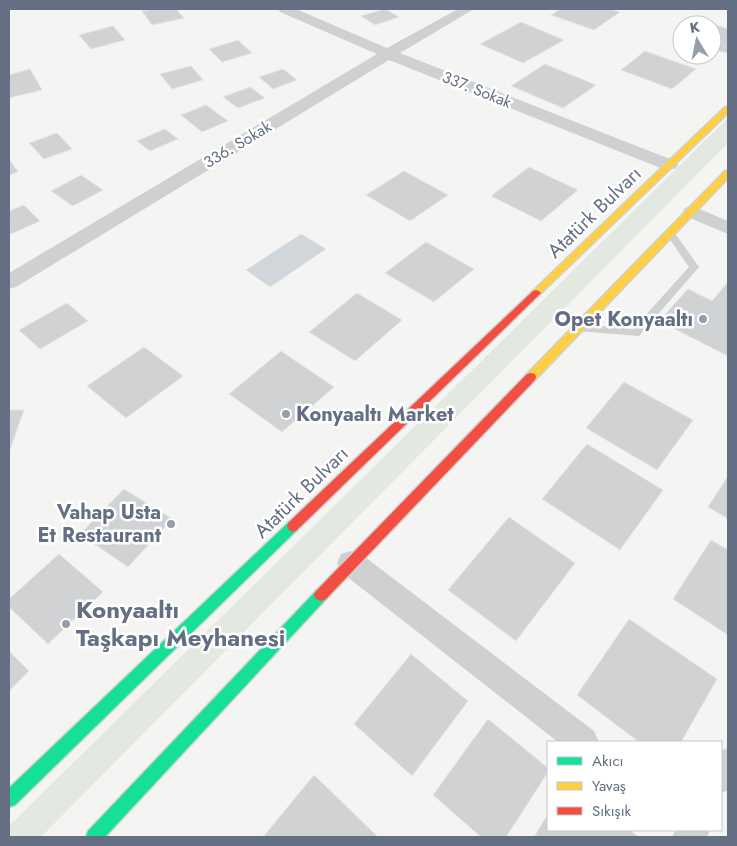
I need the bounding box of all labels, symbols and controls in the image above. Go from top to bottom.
north arrow [672,15,722,65]
text: K [688,16,702,38]
street label: 337. Sokak [439,65,516,114]
street label: 336. Sokak [199,115,276,174]
street label: Atatürk Bulvarı [541,160,648,265]
place label: Opet Konyaaltı [555,305,693,334]
marker: Opet Konyaaltı [697,313,709,325]
place label: Konyaaltı Market [296,400,454,429]
marker: Konyaaltı Market [280,408,292,420]
street label: Atatürk Bulvarı [248,440,355,545]
place label: Vahap Usta Et Restaurant [38,498,162,550]
marker: Vahap Usta Et Restaurant [165,518,177,530]
place label: Konyaaltı Taşkapı Meyhanesi [76,592,285,655]
marker: Konyaaltı Taşkapı Meyhanesi [60,618,72,630]
legend [547,741,722,831]
text: Akıcı [592,750,623,772]
text: Yavaş [592,775,626,797]
text: Sıkışık [592,800,632,822]

